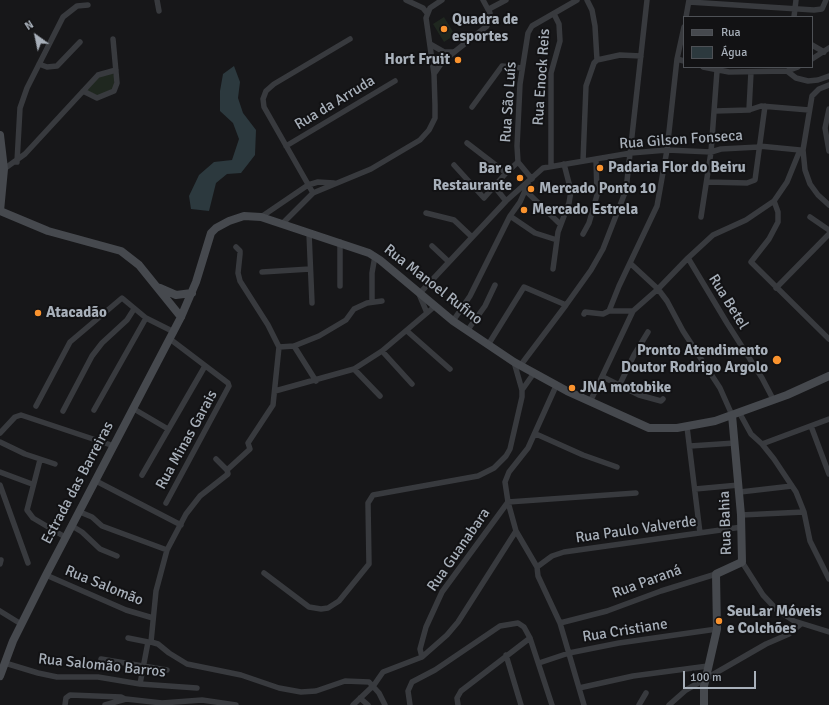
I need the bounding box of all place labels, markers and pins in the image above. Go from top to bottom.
place label: Quadra de esportes [452,11,518,46]
marker: Quadra de esportes [439,24,449,34]
place label: Hort Fruit [385,51,450,69]
marker: Hort Fruit [453,55,463,65]
place label: Padaria Flor do Beiru [608,159,746,177]
place label: Bar e Restaurante [433,160,512,195]
marker: Padaria Flor do Beiru [595,163,605,173]
marker: Bar e Restaurante [515,173,525,183]
place label: Mercado Ponto 10 [539,180,656,198]
marker: Mercado Ponto 10 [526,184,536,194]
place label: Mercado Estrela [532,201,638,219]
marker: Mercado Estrela [519,205,529,215]
place label: Atacadão [46,304,107,322]
marker: Atacadão [33,308,43,318]
place label: Pronto Atendimento Doutor Rodrigo Argolo [621,342,768,377]
marker: Pronto Atendimento Doutor Rodrigo Argolo [771,354,783,366]
place label: JNA motobike [580,379,671,397]
marker: JNA motobike [567,383,577,393]
place label: SeuLar Móveis e Colchões [727,603,822,638]
marker: SeuLar Móveis e Colchões [714,616,724,626]

